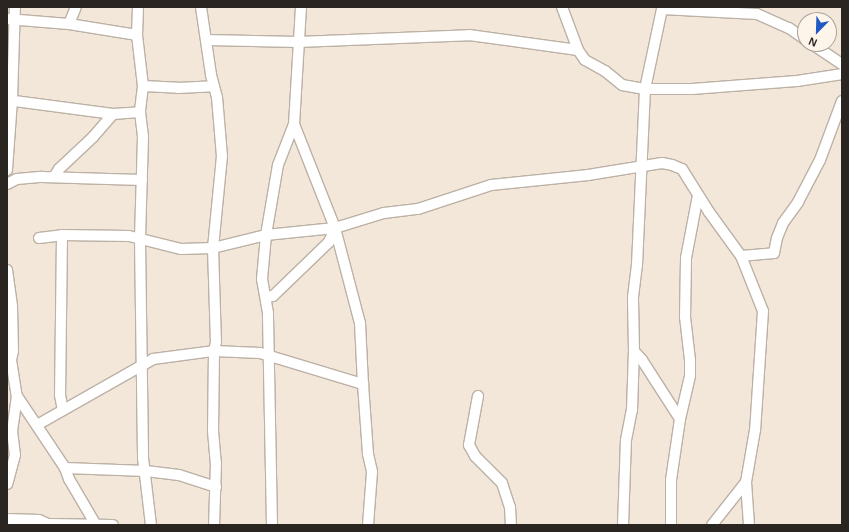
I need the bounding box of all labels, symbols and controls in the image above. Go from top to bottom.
north arrow [797,12,837,52]
text: N [807,35,819,49]

